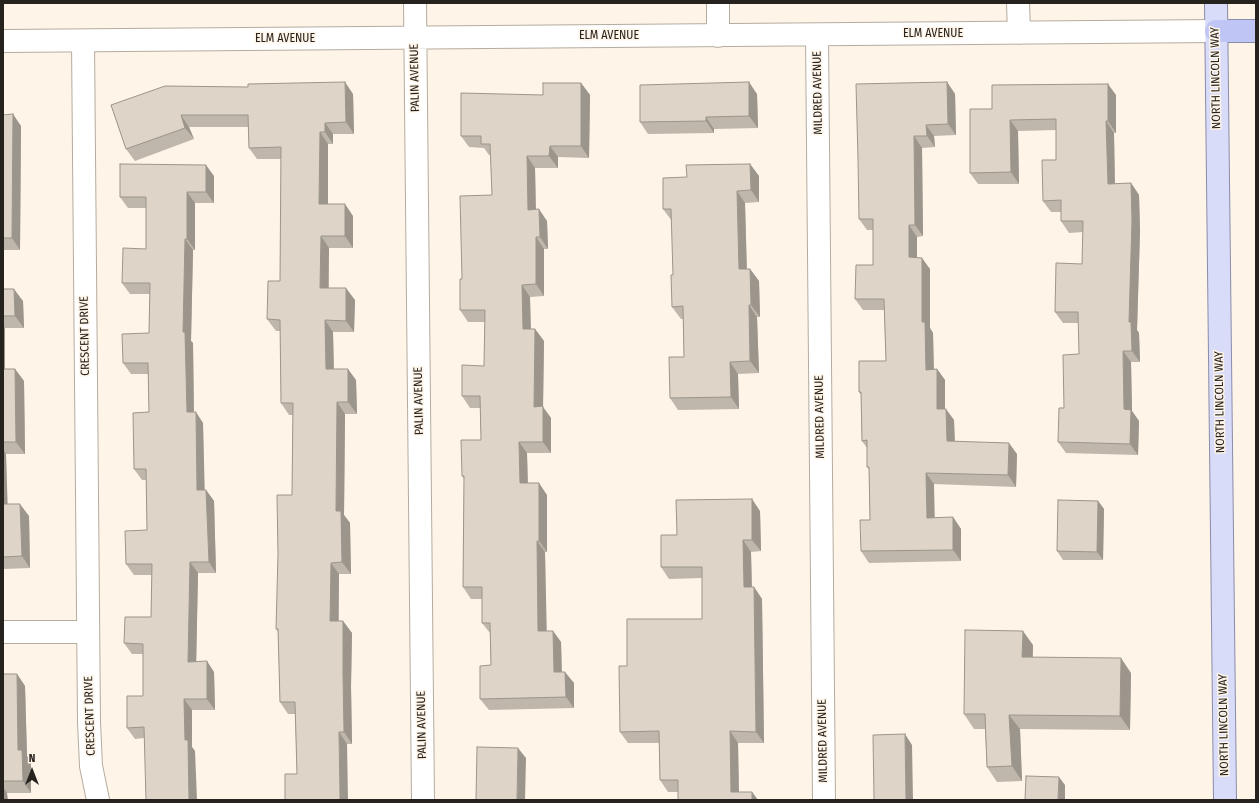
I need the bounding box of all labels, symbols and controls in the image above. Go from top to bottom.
street label: ELM AVENUE [903,27,963,41]
street label: NORTH LINCOLN WAY [1208,27,1224,129]
street label: ELM AVENUE [579,29,639,43]
street label: ELM AVENUE [255,32,315,46]
street label: PALIN AVENUE [407,44,423,112]
street label: MILDRED AVENUE [810,51,826,135]
street label: CRESCENT DRIVE [77,296,93,376]
street label: NORTH LINCOLN WAY [1212,351,1228,453]
street label: PALIN AVENUE [411,367,427,435]
street label: MILDRED AVENUE [812,375,828,459]
street label: NORTH LINCOLN WAY [1216,674,1232,776]
street label: CRESCENT DRIVE [81,676,99,756]
street label: PALIN AVENUE [414,691,430,759]
street label: MILDRED AVENUE [815,699,831,783]
north arrow [12,751,52,791]
text: N [29,752,35,765]

